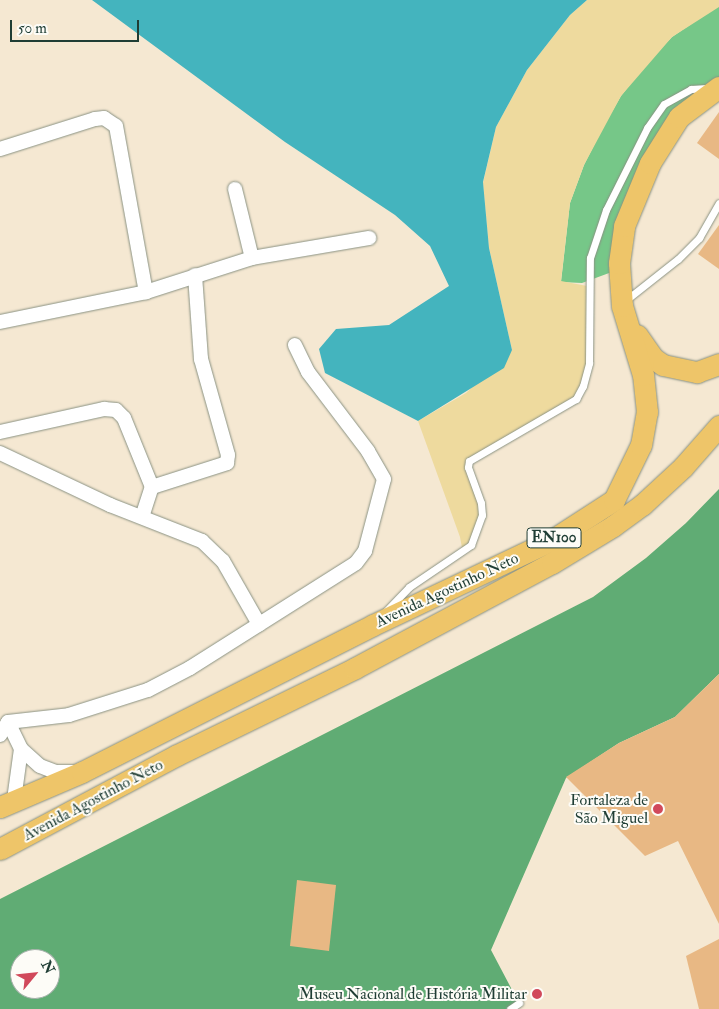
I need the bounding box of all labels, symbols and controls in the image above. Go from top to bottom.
scale bar [12,10,141,42]
text: 50 m [18,19,47,38]
road number: EN100 [526,526,582,550]
street label: Avenida Agostinho Neto [373,548,521,632]
street label: Avenida Agostinho Neto [20,755,166,845]
place label: Fortaleza de São Miguel [570,790,648,828]
marker: Fortaleza de São Miguel [652,803,664,815]
north arrow [10,949,60,999]
text: N [37,958,58,977]
place label: Museu Nacional de História Militar [299,984,527,1004]
marker: Museu Nacional de História Militar [531,988,543,1000]

